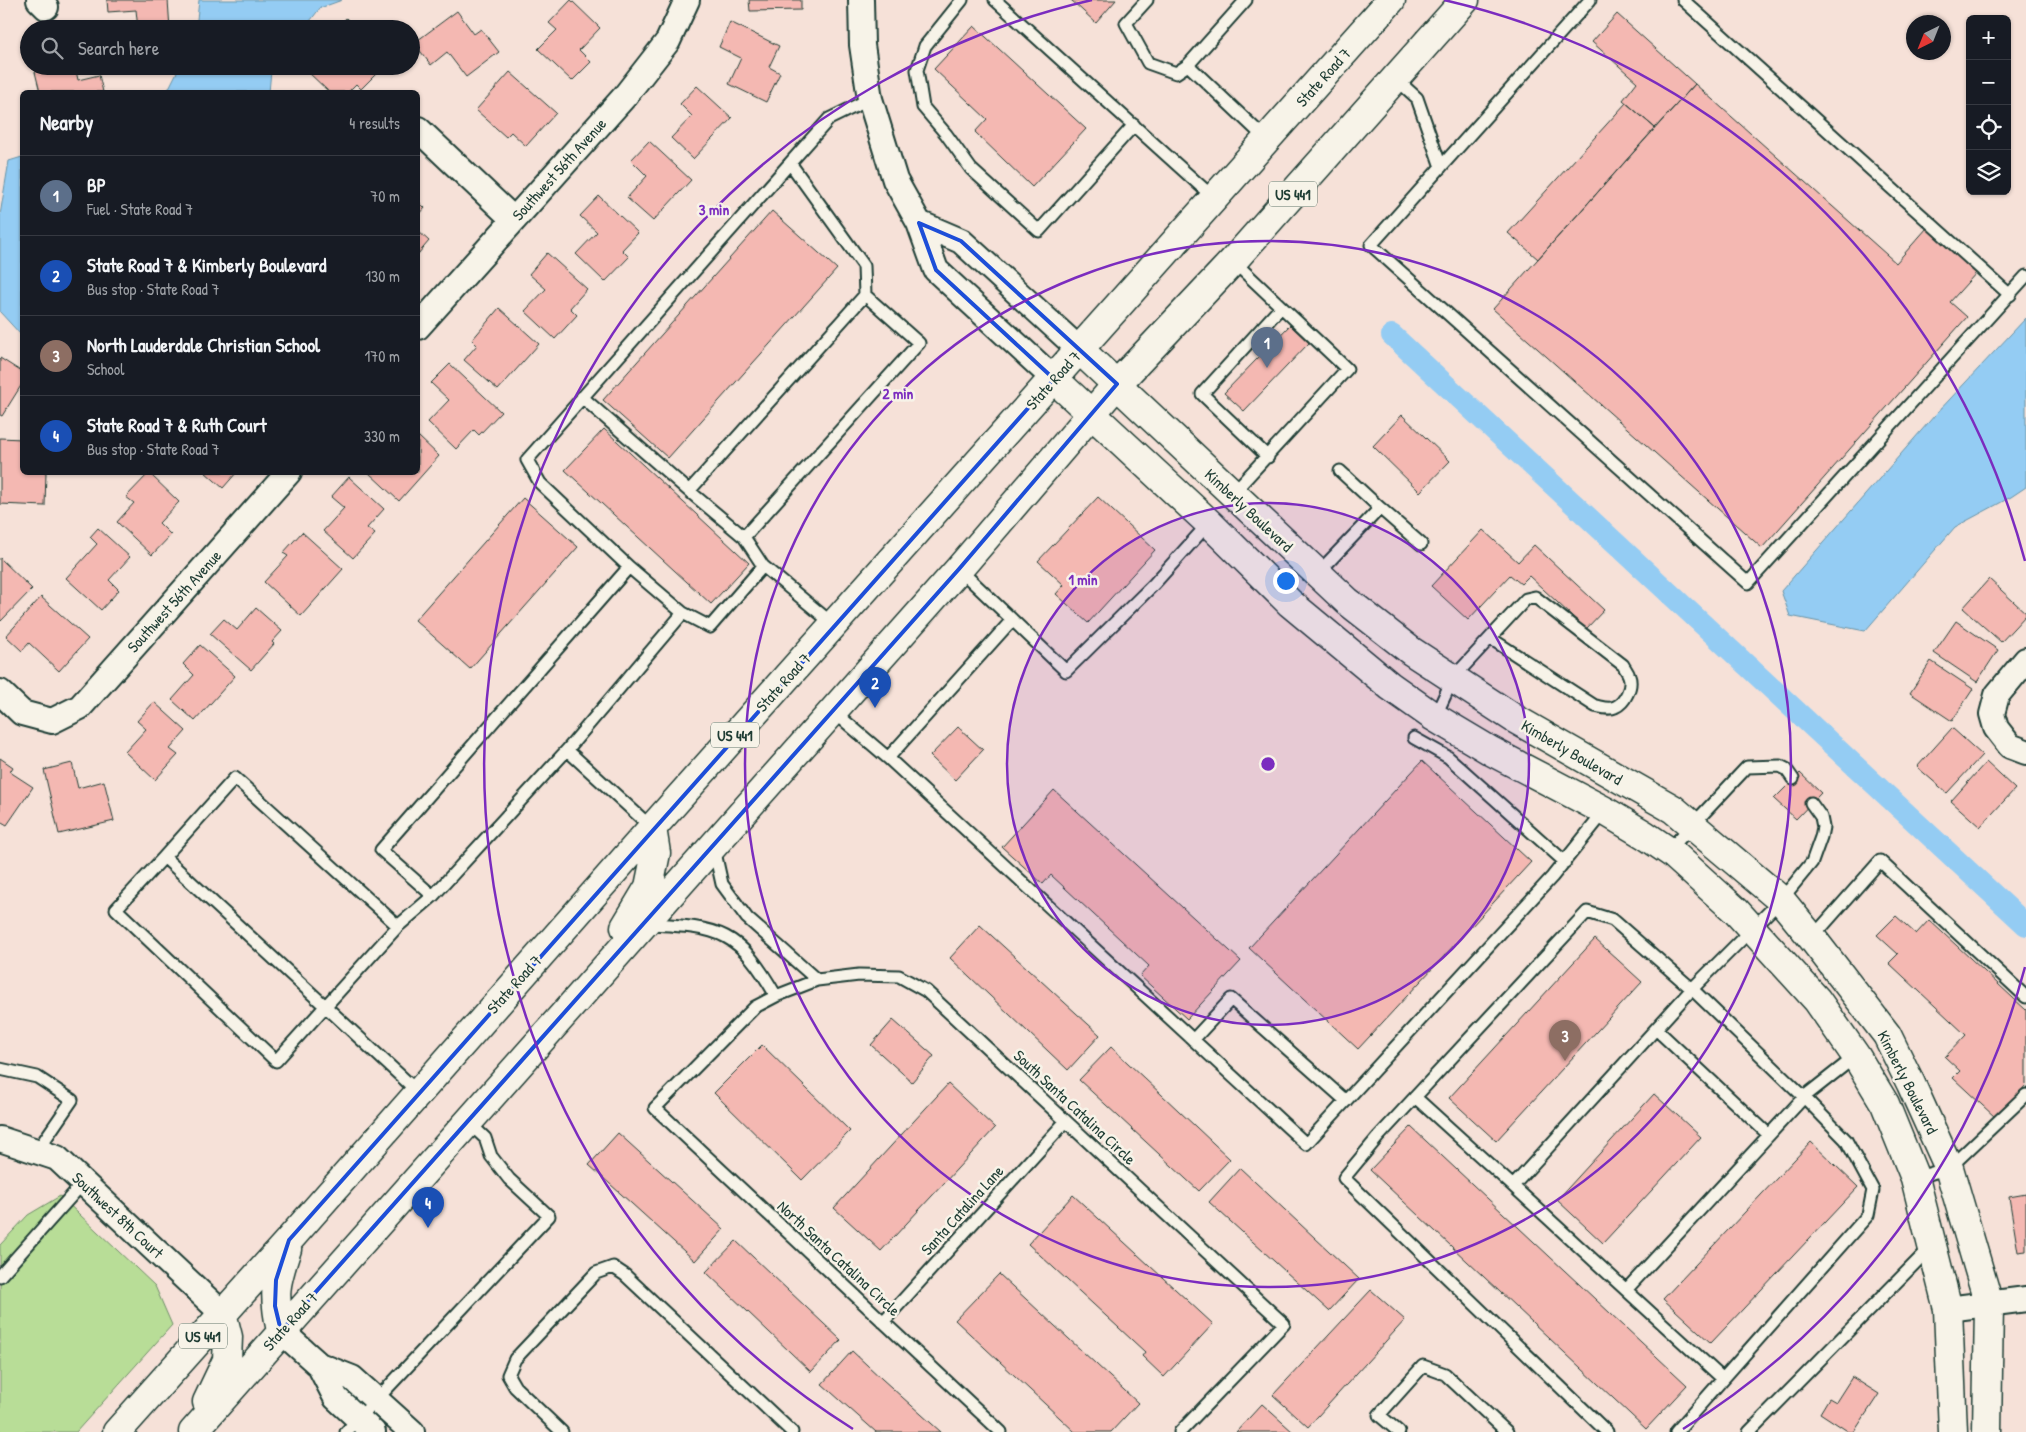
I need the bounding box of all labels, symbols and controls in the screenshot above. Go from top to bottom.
north arrow [1906,15,1951,60]
map controls [1966,15,2011,195]
button: + [1966,15,2011,60]
search box [20,20,420,75]
icon: search [38,34,66,62]
text: Search here [78,35,159,61]
street label: State Road 7 [1291,43,1355,111]
button: − [1966,60,2011,105]
button: locate [1966,105,2011,150]
text: Nearby [40,108,93,137]
text: 4 results [349,112,400,134]
street label: Southwest 56th Avenue [507,112,611,225]
button: layers [1966,150,2011,195]
text: BP [87,172,106,198]
road number: US 441 [1269,182,1317,206]
text: 1 [53,185,59,207]
text: 70 m [370,185,400,207]
text: Fuel · State Road 7 [87,198,193,220]
text: 3 min [699,199,729,220]
text: State Road 7 & Kimberly Boulevard [87,252,326,278]
text: 2 [52,265,60,287]
text: 130 m [365,265,400,287]
text: Bus stop · State Road 7 [87,278,219,300]
pin: 1 [1251,327,1283,368]
text: North Lauderdale Christian School [87,332,320,358]
text: 3 [52,345,60,367]
text: 170 m [365,345,400,367]
street label: State Road 7 [1021,346,1085,414]
text: School [87,358,124,380]
text: 2 min [883,383,914,404]
text: State Road 7 & Ruth Court [87,412,267,438]
text: 4 [53,425,59,447]
text: 330 m [364,425,400,447]
text: Bus stop · State Road 7 [87,438,219,460]
street label: Kimberly Boulevard [1200,463,1298,557]
street label: Southwest 56th Avenue [122,544,226,657]
your location [1273,568,1299,594]
text: 1 min [1068,569,1098,590]
street label: State Road 7 [751,648,815,716]
pin: 2 [859,667,891,708]
street label: Kimberly Boulevard [1517,714,1627,790]
road number: US 441 [711,722,759,748]
centre of rings [1259,755,1277,773]
street label: State Road 7 [482,950,546,1018]
pin: 3 [1549,1020,1581,1061]
street label: Kimberly Boulevard [1872,1027,1944,1137]
street label: South Santa Catalina Circle [1009,1045,1141,1170]
street label: Santa Catalina Lane [916,1160,1009,1260]
street label: Southwest 8th Court [67,1167,169,1263]
pin: 4 [412,1187,444,1228]
street label: North Santa Catalina Circle [773,1195,906,1321]
street label: State Road 7 [258,1287,322,1355]
road number: US 441 [179,1324,227,1348]

